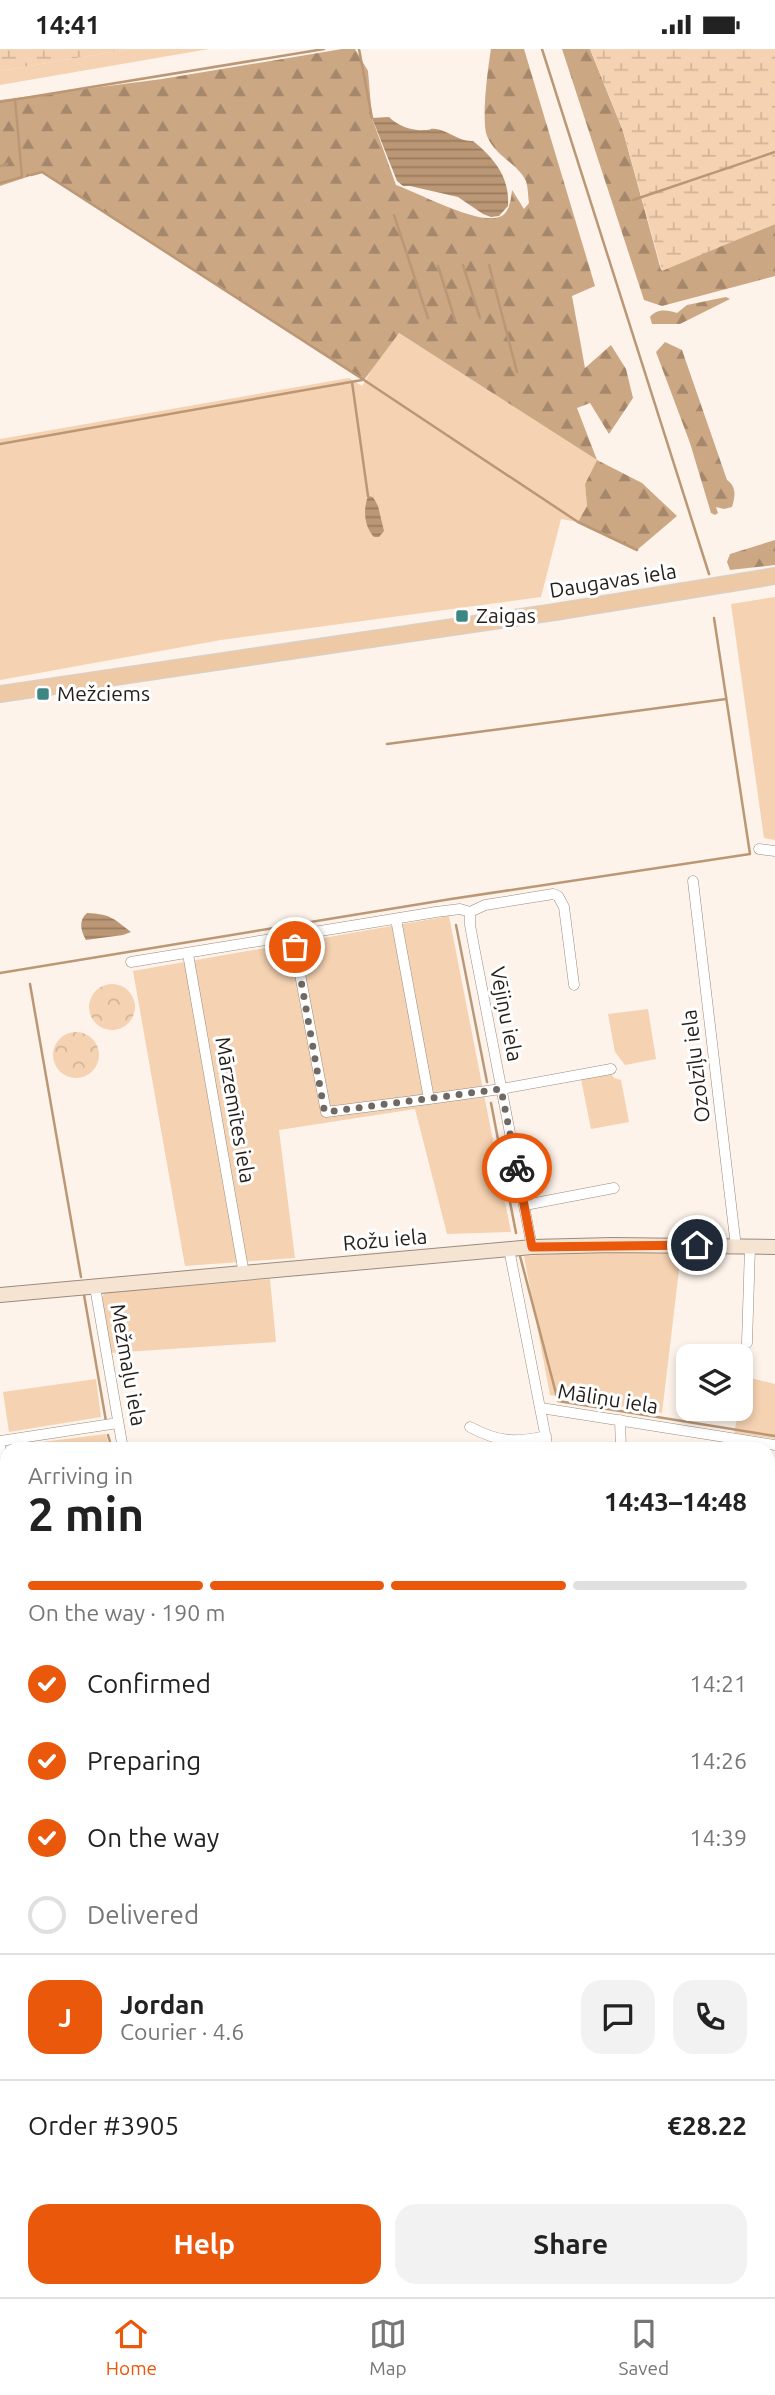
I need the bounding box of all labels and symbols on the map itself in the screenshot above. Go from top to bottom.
street label: Daugavas iela [548,558,678,602]
place label: Zaigas [476,603,536,627]
marker: Zaigas [454,608,470,624]
place label: Mežciems [57,681,150,705]
marker: Mežciems [35,686,51,702]
pin [265,917,325,977]
street label: Vējiņu iela [486,964,528,1063]
street label: Ozolzīļu iela [676,1008,714,1124]
street label: Mārzemītes iela [211,1035,261,1185]
courier [482,1133,552,1203]
pin [667,1215,727,1275]
street label: Rožu iela [342,1223,428,1255]
street label: Mežmaļu iela [106,1302,152,1428]
street label: Māliņu iela [556,1378,660,1418]

